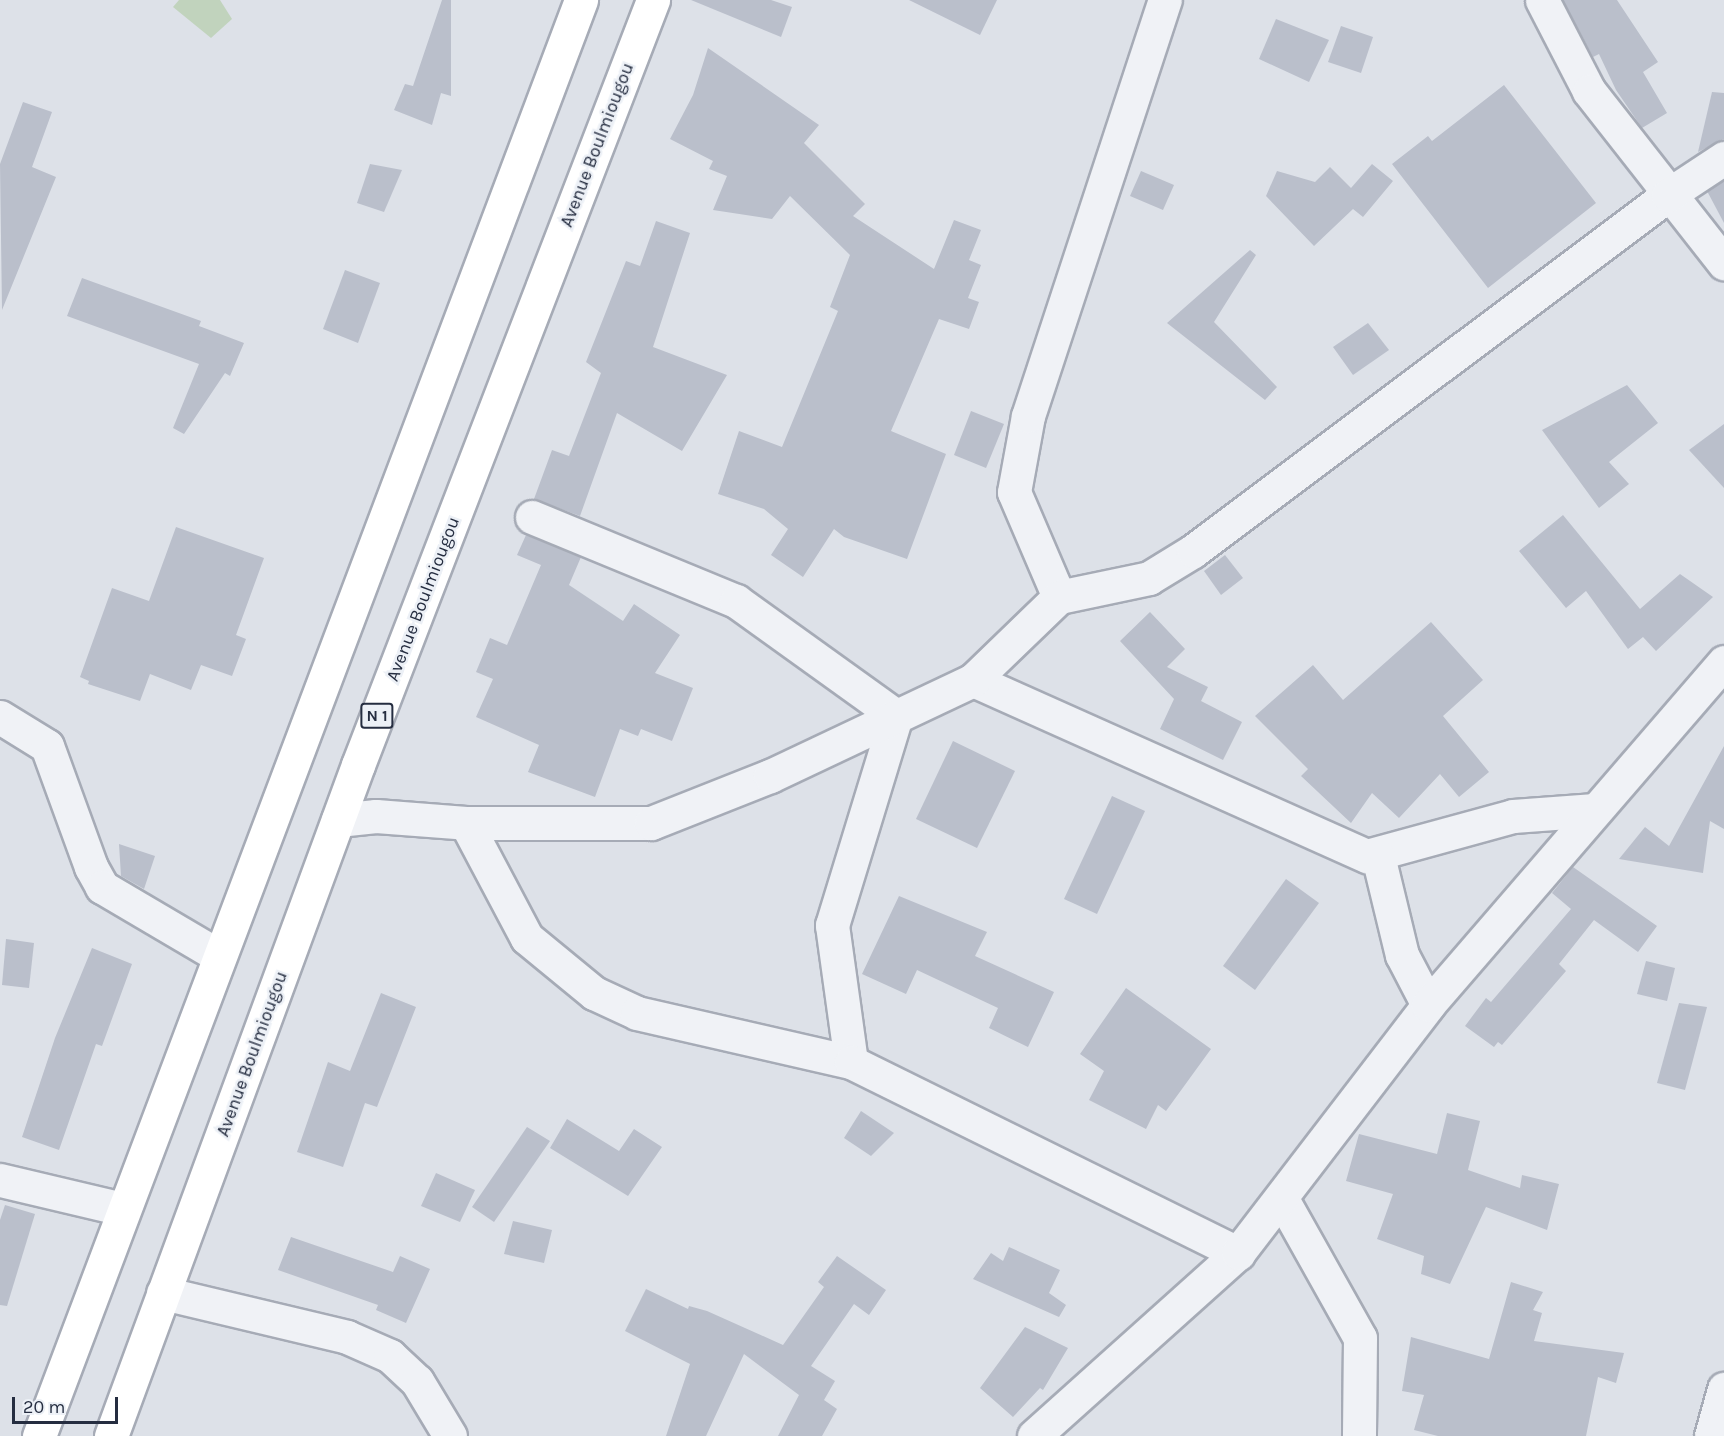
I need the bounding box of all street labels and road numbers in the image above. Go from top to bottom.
street label: Avenue Boulmiougou [556,60,638,230]
street label: Avenue Boulmiougou [382,514,464,684]
road number: N 1 [359,703,395,729]
street label: Avenue Boulmiougou [212,968,292,1140]

